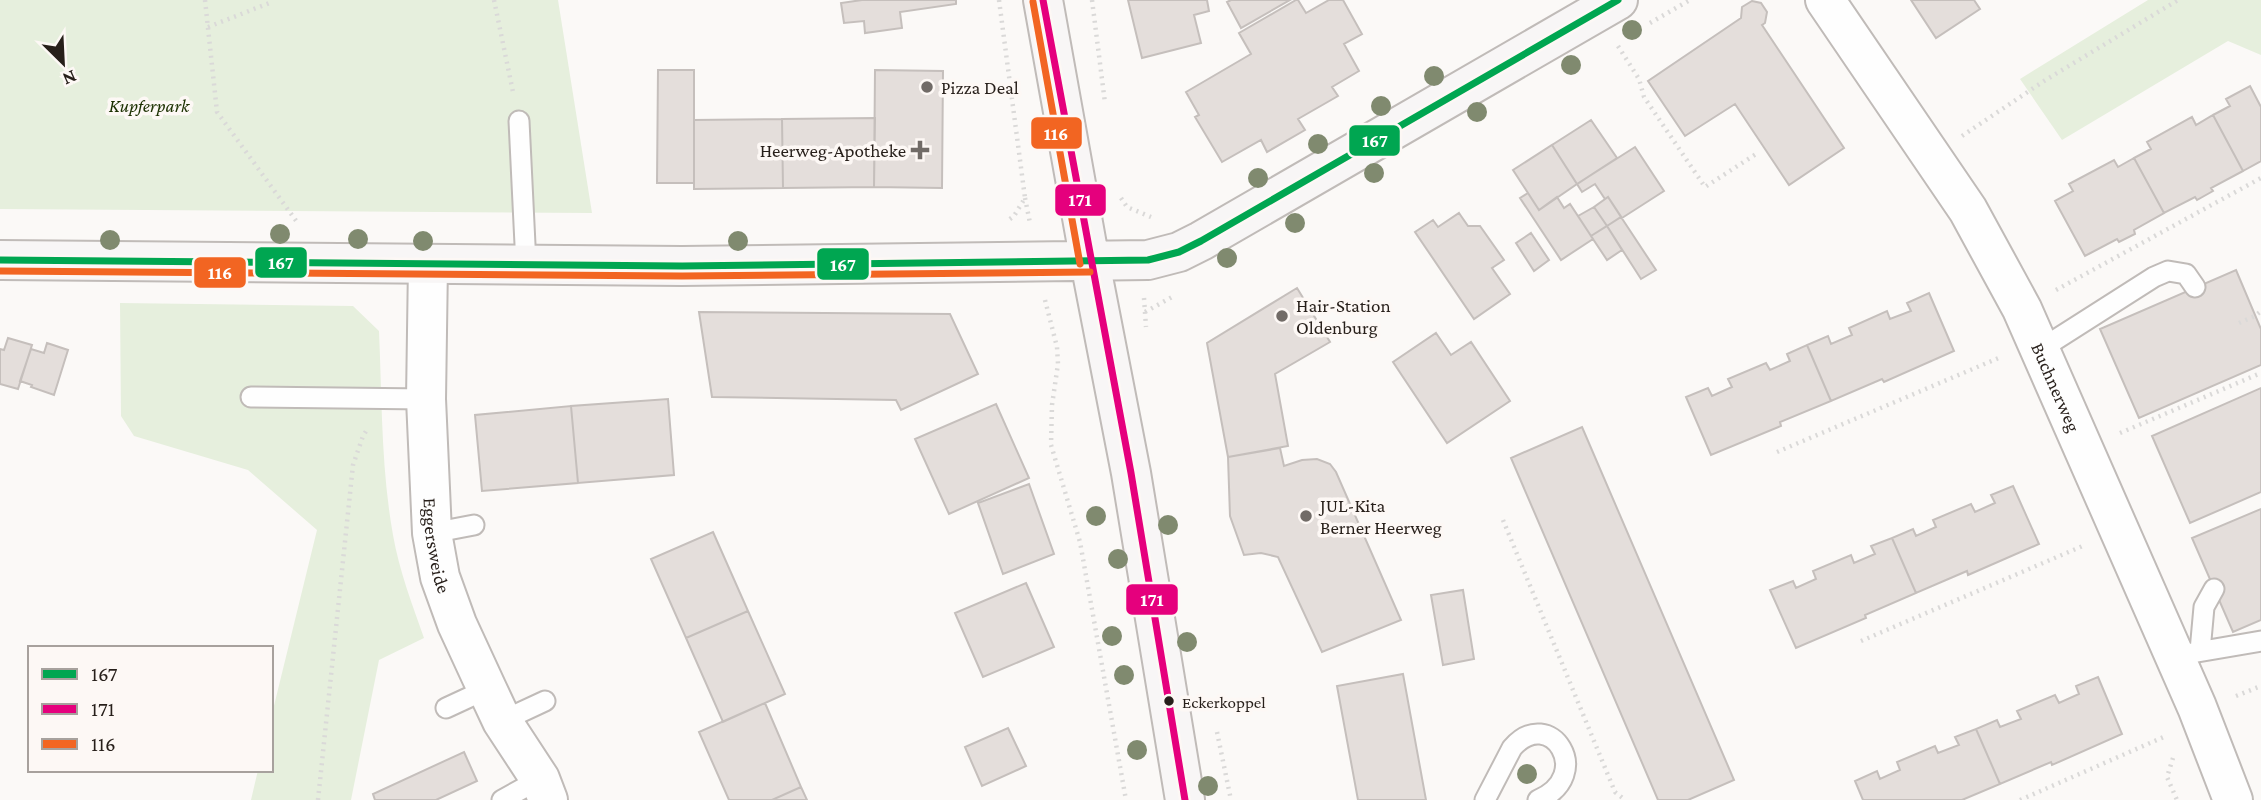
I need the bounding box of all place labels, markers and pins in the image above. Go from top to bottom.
place label: Pizza Deal [941,77,1019,98]
marker: Pizza Deal [919,79,935,95]
place label: Heerweg-Apotheke [760,140,906,161]
marker: Heerweg-Apotheke [912,142,928,158]
place label: Hair-Station Oldenburg [1296,295,1391,338]
marker: Hair-Station Oldenburg [1274,308,1290,324]
place label: JUL-Kita Berner Heerweg [1318,495,1442,538]
marker: JUL-Kita Berner Heerweg [1298,508,1314,524]
place label: Eckerkoppel [1182,693,1266,712]
marker: Eckerkoppel [1162,694,1176,708]

